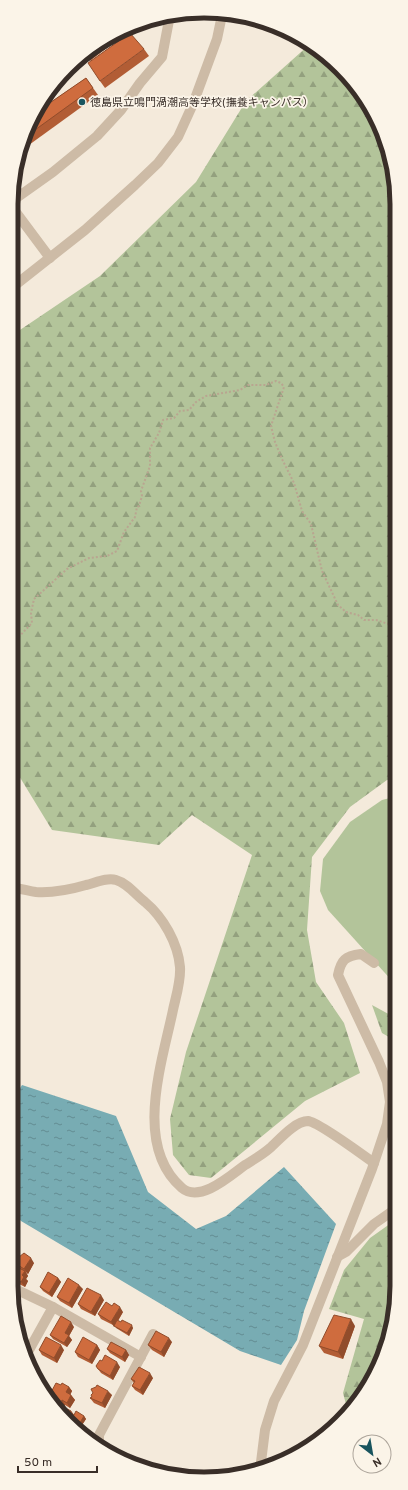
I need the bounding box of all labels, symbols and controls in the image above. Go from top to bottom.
place label: 徳島県立鳴門渦潮高等学校(撫養キャンパス） [90,96,314,110]
marker: 徳島県立鳴門渦潮高等学校(撫養キャンパス） [77,97,87,107]
north arrow [352,1434,392,1474]
scale bar [18,1448,97,1474]
text: N [370,1454,384,1470]
text: 50 m [24,1455,52,1471]

